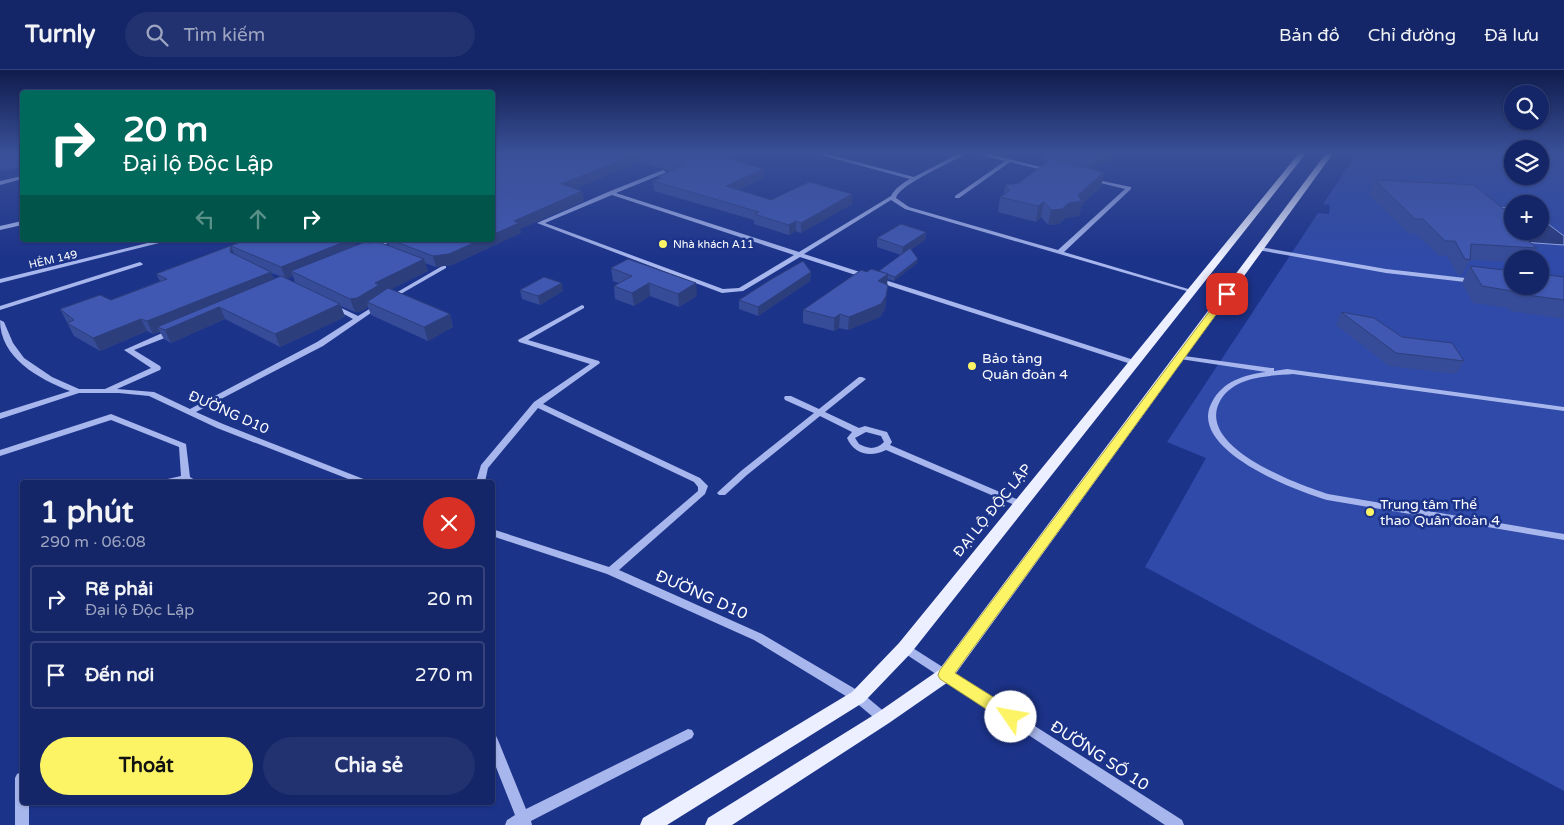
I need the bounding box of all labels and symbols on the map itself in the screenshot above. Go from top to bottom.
marker: Nhà khách A11 [657,238,669,250]
place label: Nhà khách A11 [673,238,754,251]
street label: HẺM 149 [27,247,79,271]
pin [1206,273,1248,315]
place label: Bảo tàng Quân đoàn 4 [982,350,1068,383]
marker: Bảo tàng Quân đoàn 4 [966,360,978,372]
street label: ĐƯỜNG D10 [186,387,272,438]
street label: ĐẠI LỘ ĐỘC LẬP [950,460,1035,560]
place label: Trung tâm Thể thao Quân đoàn 4 [1380,496,1500,529]
marker: Trung tâm Thể thao Quân đoàn 4 [1364,506,1376,518]
street label: ĐƯỜNG D10 [653,566,751,624]
position arrow [984,690,1036,742]
street label: ĐƯỜNG SỐ 10 [1046,717,1153,795]

